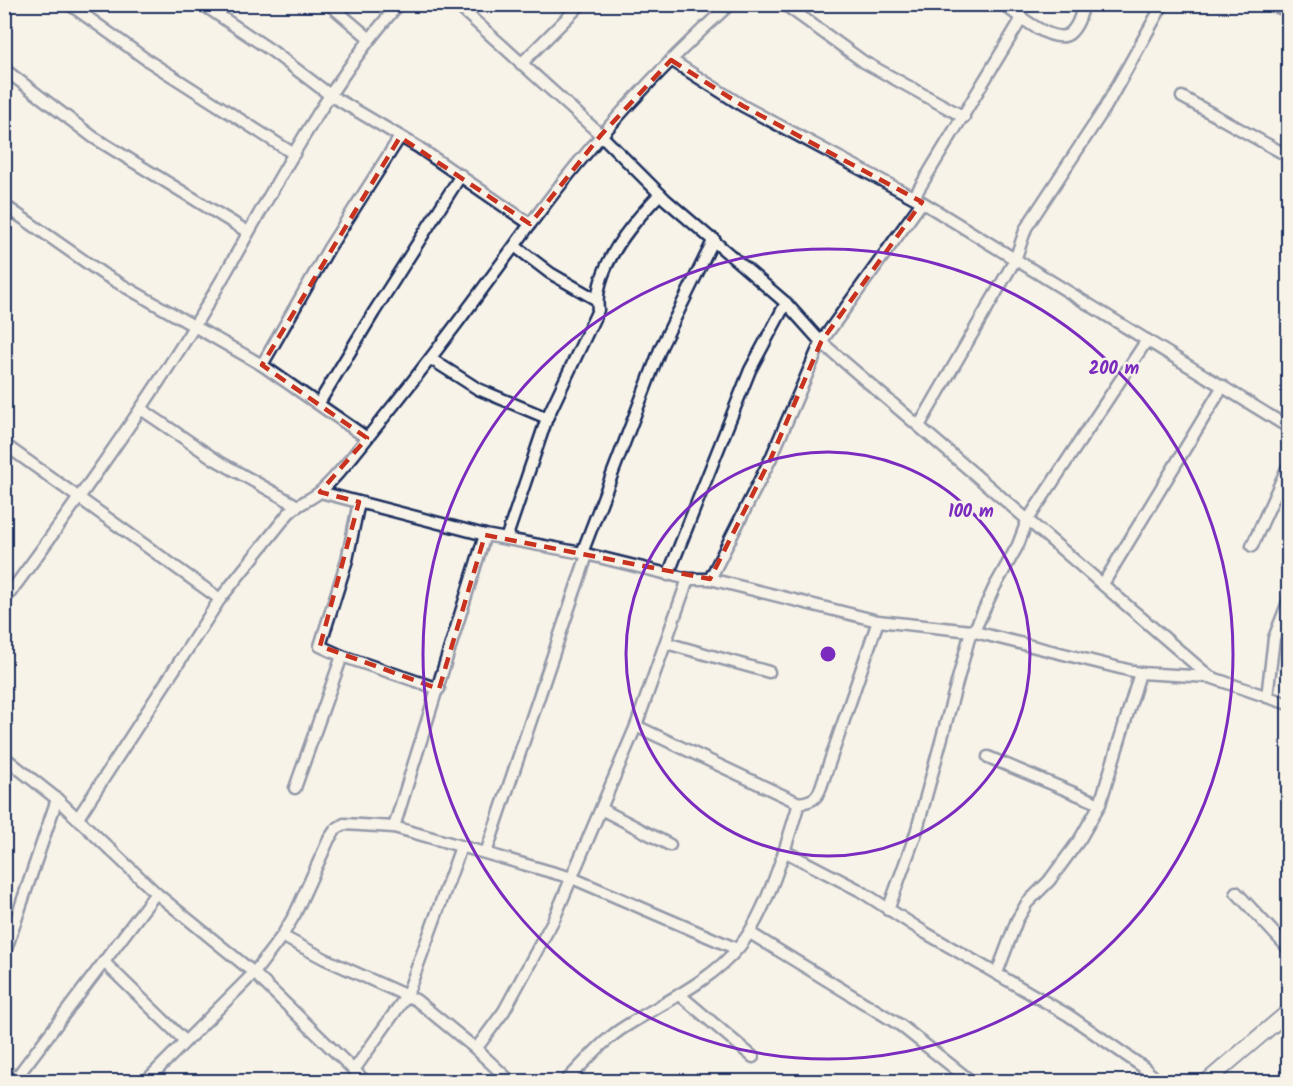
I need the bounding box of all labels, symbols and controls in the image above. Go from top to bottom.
text: 200 m [1089,355,1140,384]
text: 100 m [948,498,994,527]
centre of rings [818,644,838,664]

